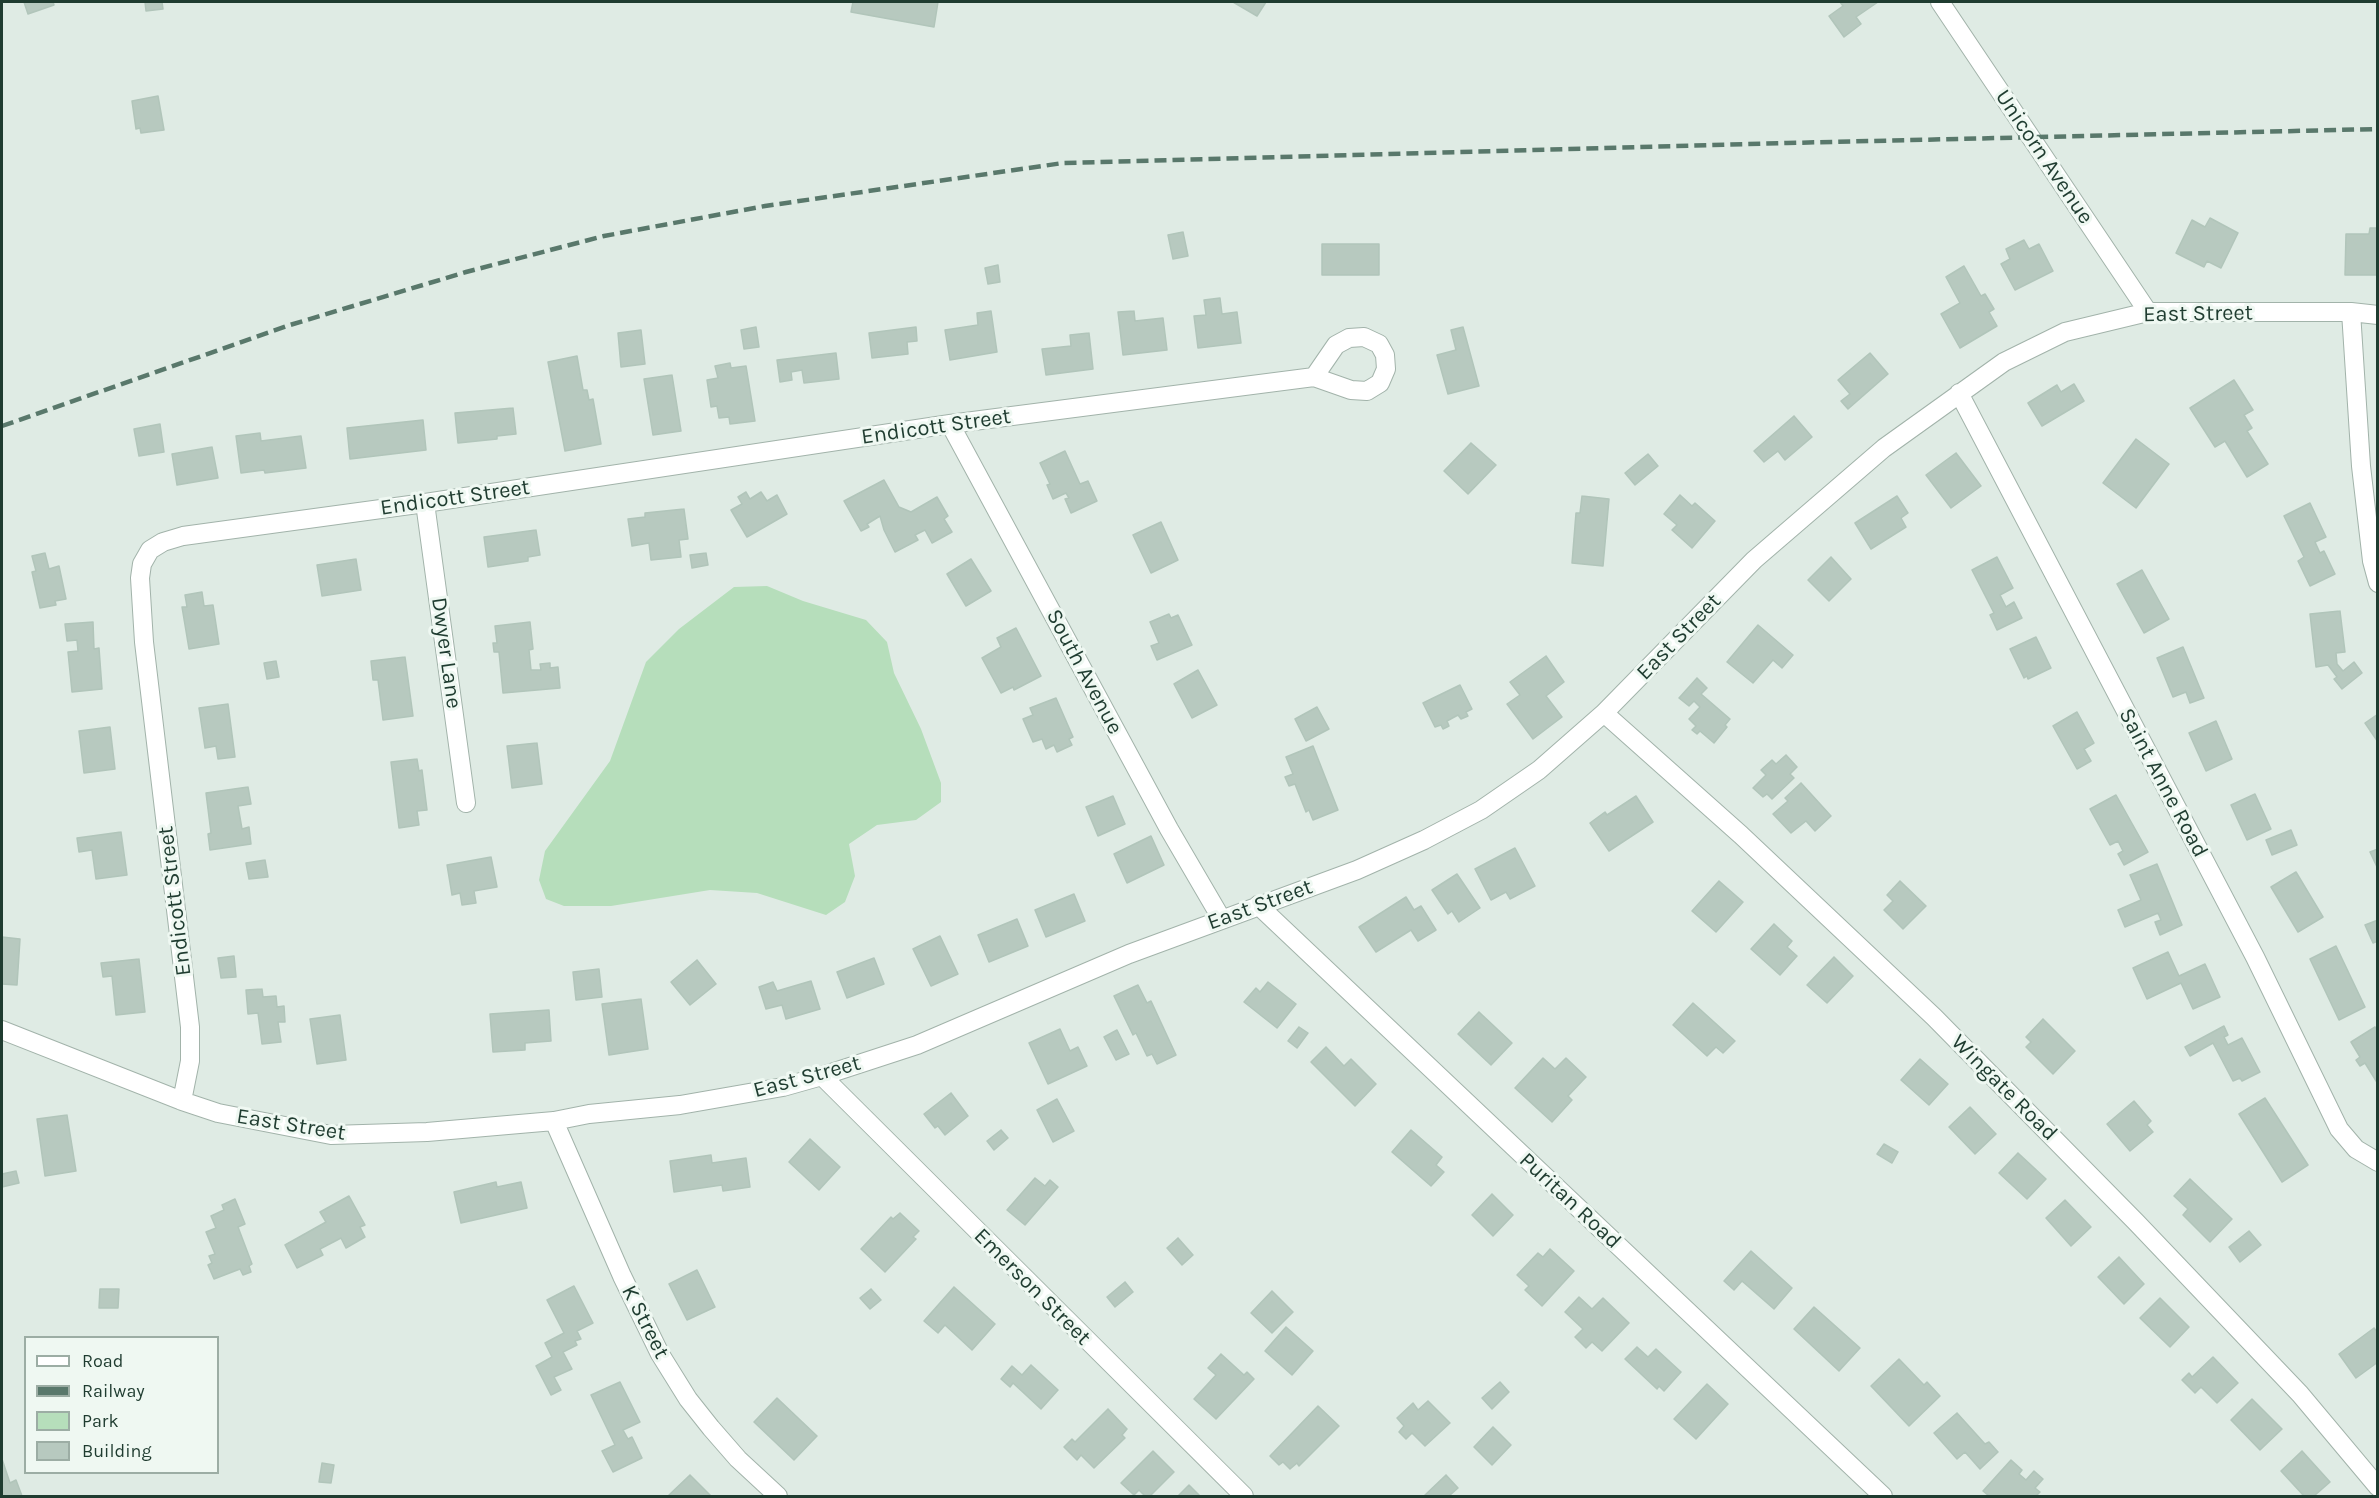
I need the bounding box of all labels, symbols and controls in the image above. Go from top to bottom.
street label: Unicorn Avenue [1989,85,2099,229]
street label: East Street [2143,300,2253,328]
street label: Endicott Street [860,403,1012,451]
street label: Endicott Street [379,474,531,522]
street label: East Street [1631,588,1727,686]
street label: Dwyer Lane [425,596,467,710]
street label: South Avenue [1040,605,1128,739]
street label: Saint Anne Road [2113,704,2213,862]
street label: Endicott Street [153,825,197,977]
street label: East Street [1204,874,1316,936]
street label: Wingate Road [1945,1029,2063,1147]
street label: East Street [750,1050,864,1104]
street label: East Street [235,1103,347,1147]
street label: Puritan Road [1514,1147,1626,1255]
street label: Emerson Street [968,1223,1096,1351]
street label: K Street [615,1281,675,1363]
legend [24,1336,219,1474]
text: Road [82,1350,123,1372]
text: Railway [82,1380,145,1402]
text: Park [82,1410,119,1432]
text: Building [82,1440,152,1462]

